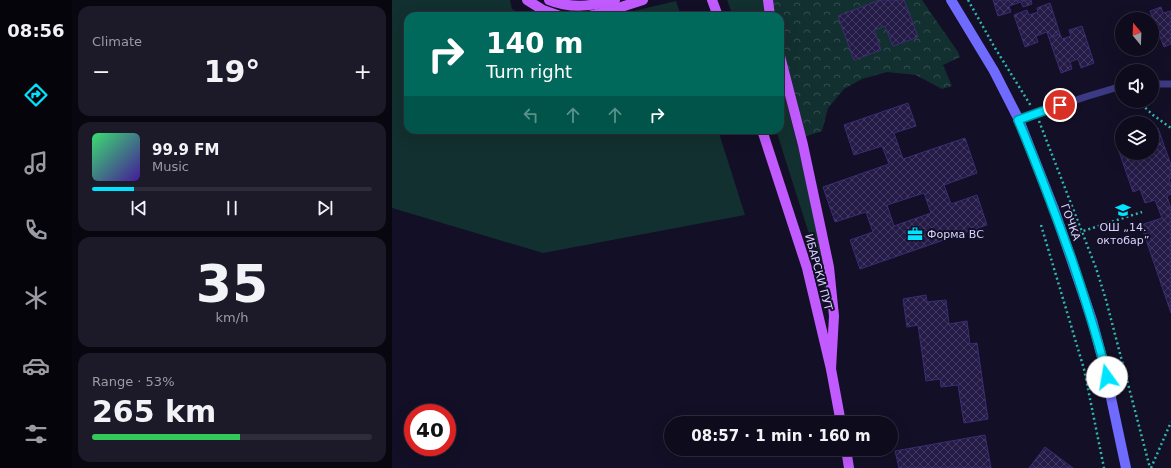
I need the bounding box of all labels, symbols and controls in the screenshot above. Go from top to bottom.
north arrow [1115,12,1159,56]
map controls [1115,12,1159,160]
text: 08:56 [7,20,65,41]
text: 140 m [486,27,583,60]
icon: right [420,28,472,80]
text: Climate [92,34,142,49]
text: 19° [204,54,260,89]
text: − [92,59,110,84]
text: + [354,59,372,84]
text: Turn right [486,61,572,82]
button: sound [1115,64,1159,108]
icon: directions [22,81,50,109]
pin [1043,88,1077,122]
icon: arrive [1049,94,1071,116]
icon: left [520,104,542,126]
icon: ahead [562,104,584,126]
icon: ahead [604,104,626,126]
icon: right [646,104,668,126]
button: layers [1115,116,1159,160]
text: 99.9 FM [152,141,219,159]
icon: music [22,149,50,177]
text: Music [152,159,189,174]
icon: previous [128,197,150,219]
icon: pause [221,197,243,219]
icon: next [314,197,336,219]
school or university icon: ОШ „14. октобар” [1114,201,1132,219]
street label: ГОЧКА [1058,202,1083,243]
icon: phone [22,216,50,244]
place label: ОШ „14. октобар” [1097,221,1149,247]
office icon: Форма ВС [906,225,924,243]
place label: Форма ВС [927,228,984,241]
street label: ИБАРСКИ ПУТ [802,232,835,312]
text: 35 [196,254,268,314]
icon: climate [22,284,50,312]
text: km/h [216,310,248,325]
icon: car [22,352,50,380]
position arrow [1086,356,1128,398]
text: Range · 53% [92,374,175,389]
text: 265 km [92,394,216,429]
speed limit sign: 40 [404,404,456,456]
icon: filters [22,420,50,448]
text: 08:57 · 1 min · 160 m [691,427,871,445]

